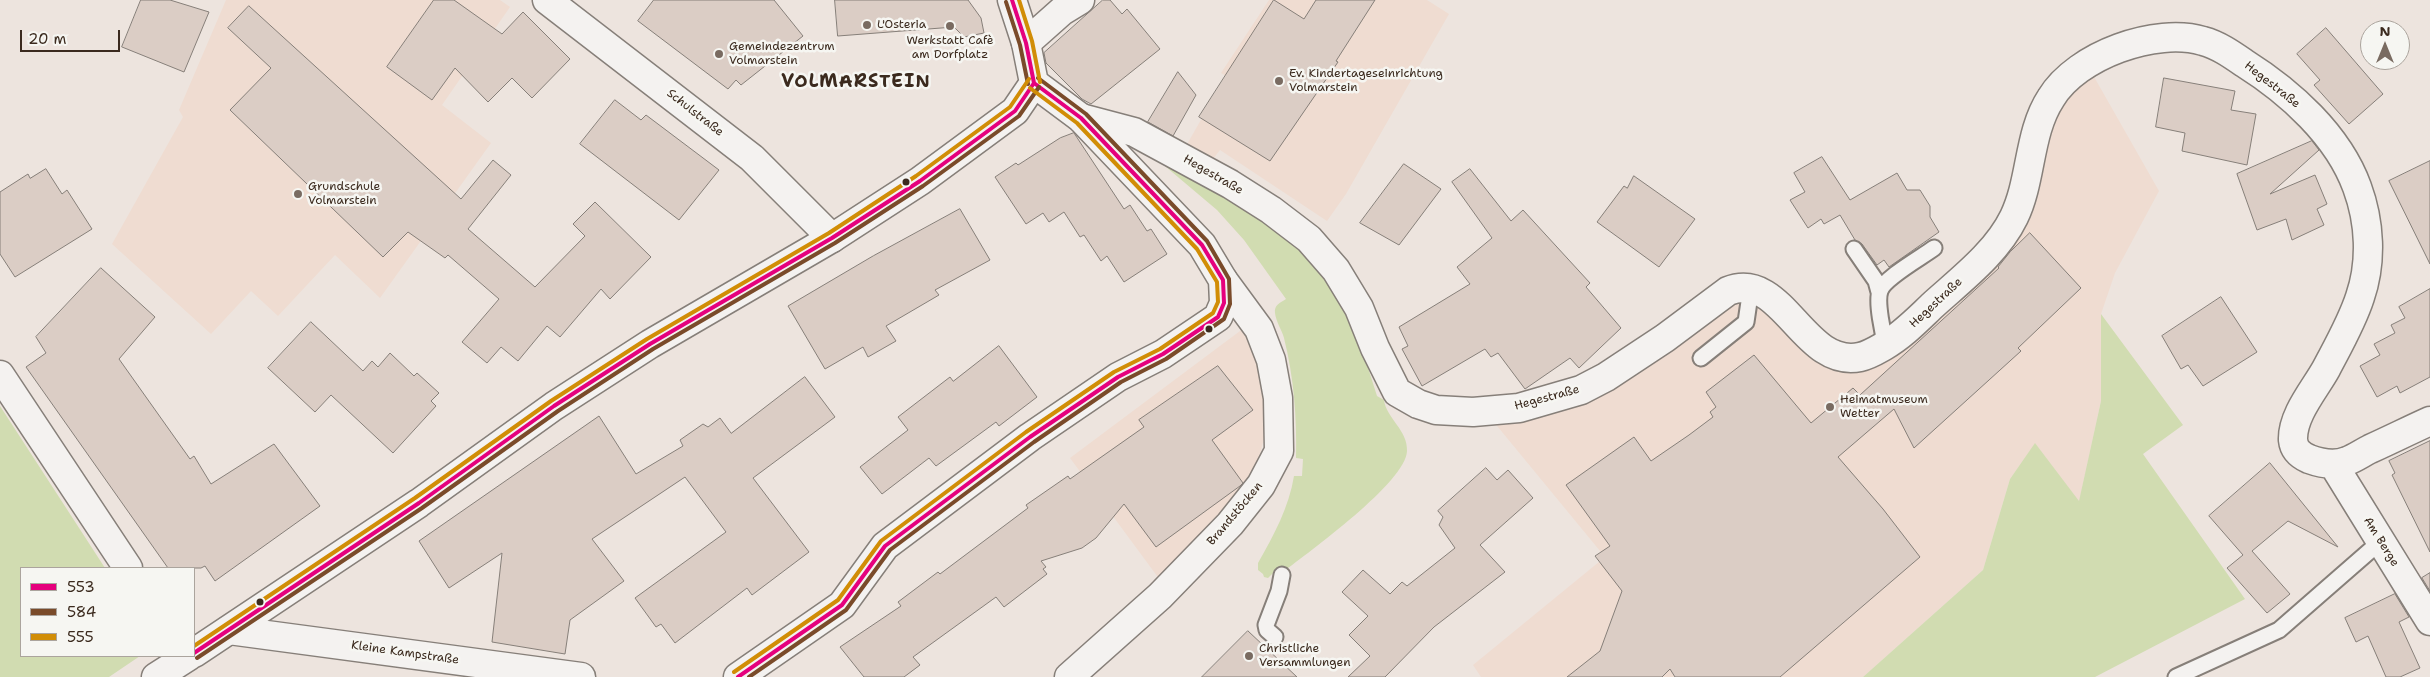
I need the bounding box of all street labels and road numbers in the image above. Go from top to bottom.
street label: Hegestraße [2241,59,2303,111]
street label: Schulstraße [664,86,726,140]
street label: Hegestraße [1180,152,1246,198]
street label: Hegestraße [1907,275,1965,331]
street label: Hegestraße [1513,382,1581,414]
street label: Brandstöcken [1204,479,1266,549]
street label: Am Berge [2360,515,2402,569]
street label: Kleine Kampstraße [350,638,460,668]

